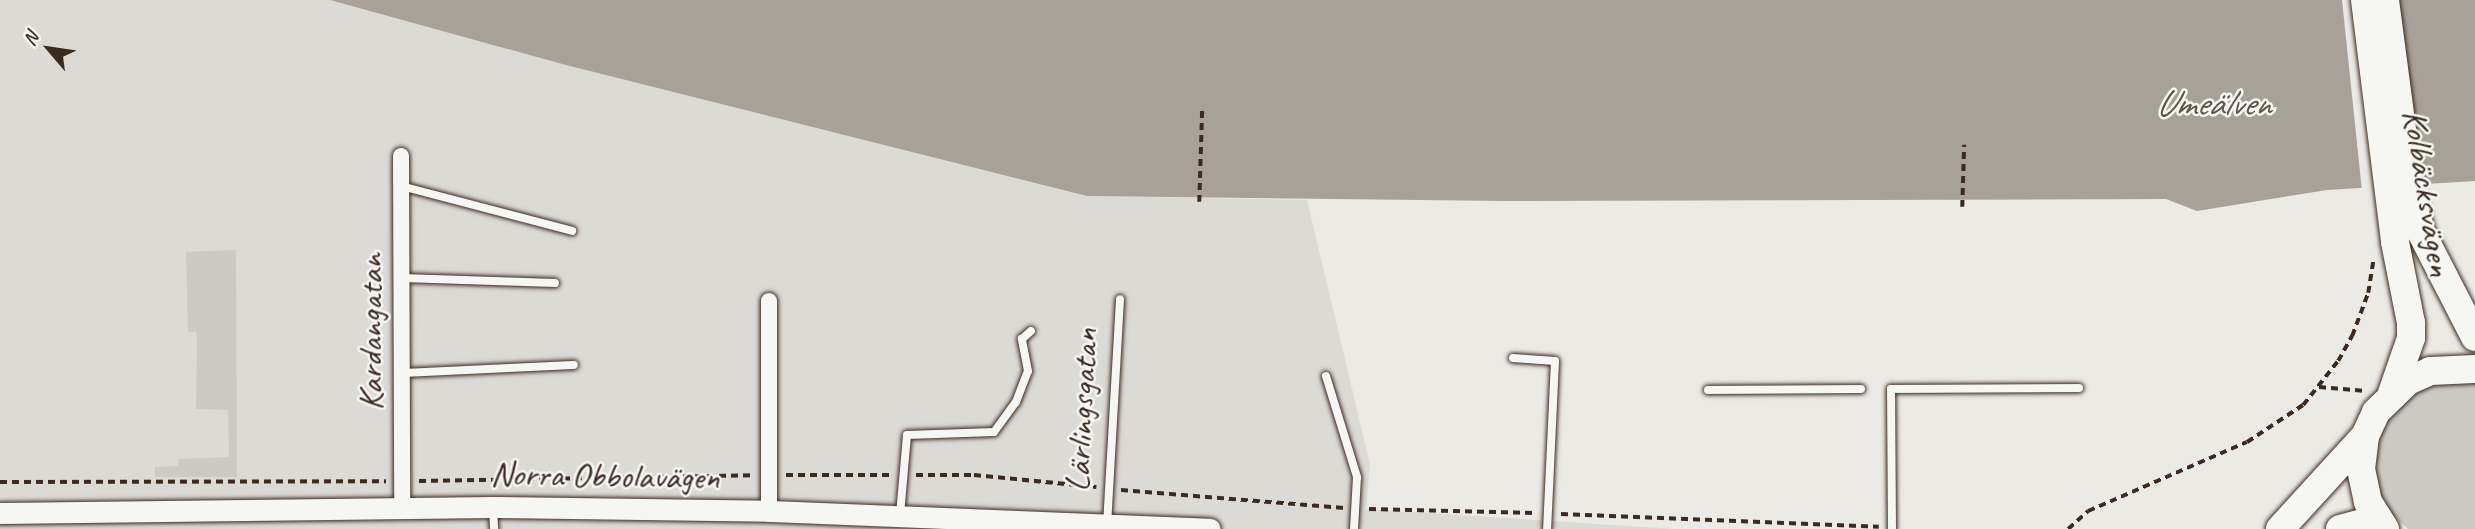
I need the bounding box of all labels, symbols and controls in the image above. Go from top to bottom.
north arrow [14,14,84,84]
text: N [17,28,44,50]
water label: Umeälven [2155,81,2271,125]
street label: Kolbäcksvägen [2393,107,2461,279]
street label: Kardangatan [350,254,392,410]
street label: Lärlingsgatan [1057,327,1107,493]
street label: Norra Obbolavägen [491,453,719,499]

